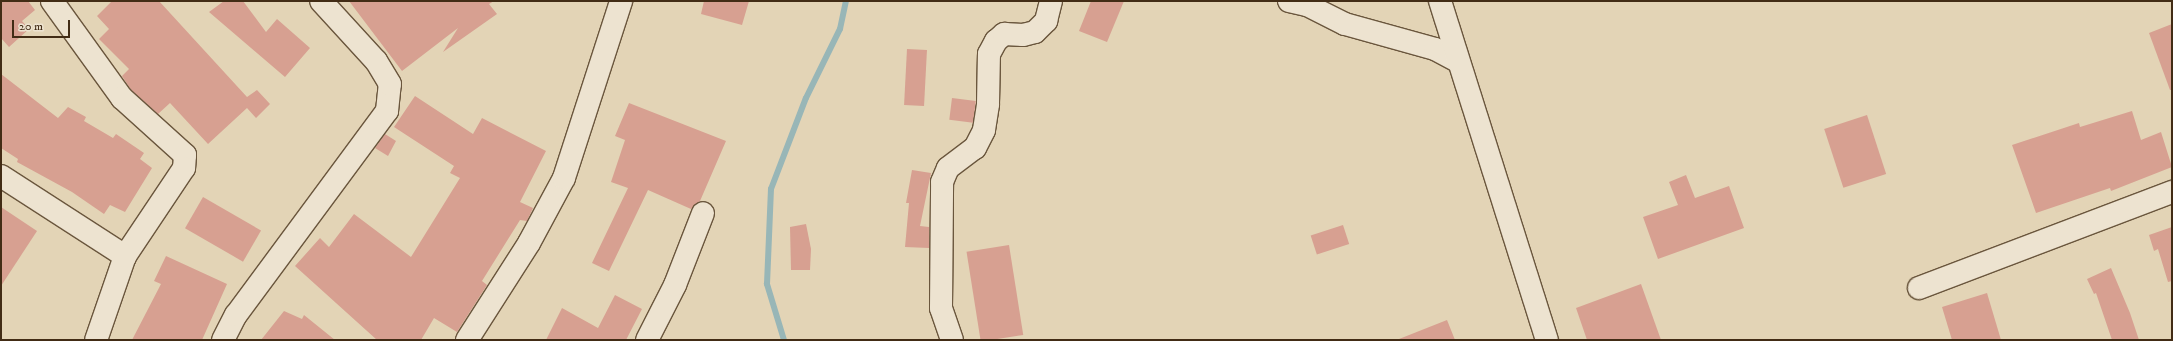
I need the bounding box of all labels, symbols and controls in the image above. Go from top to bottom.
scale bar [14,12,72,38]
text: 20 m [19,19,43,34]

